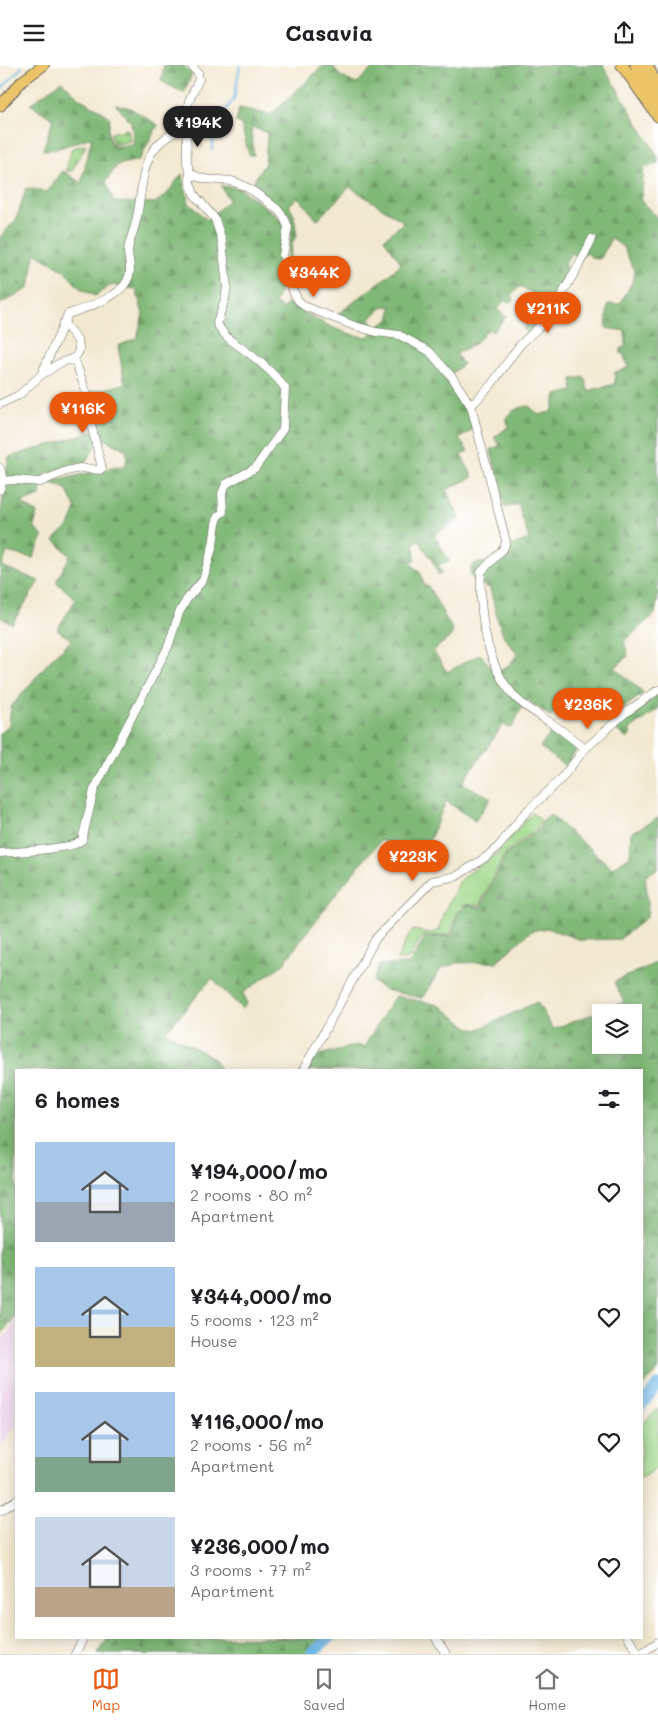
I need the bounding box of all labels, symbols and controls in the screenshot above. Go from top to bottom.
text: Casavia [285,18,373,47]
icon: menu [20,19,48,47]
icon: share [610,19,638,47]
pin: ¥194K [163,106,233,148]
text: ¥194K [174,111,222,132]
pin: ¥344K [279,255,349,298]
text: ¥344K [289,261,339,282]
pin: ¥211K [513,291,583,334]
text: ¥211K [526,297,570,318]
pin: ¥116K [48,391,118,434]
text: ¥116K [61,397,105,418]
pin: ¥236K [553,687,623,730]
text: ¥236K [563,693,613,714]
pin: ¥223K [378,839,448,882]
text: ¥223K [389,845,437,866]
map controls [592,1004,642,1054]
button: layers [592,1004,642,1054]
icon: filters [595,1085,623,1113]
text: 6 homes [35,1086,120,1113]
text: ¥194,000/mo [190,1157,328,1184]
icon: home [75,1162,135,1222]
icon: heart [595,1178,623,1206]
text: 2 rooms · 80 m² [190,1184,312,1205]
text: Apartment [190,1205,275,1226]
text: ¥344,000/mo [190,1282,332,1309]
icon: home [75,1287,135,1347]
icon: heart [595,1303,623,1331]
text: 5 rooms · 123 m² [190,1309,319,1330]
text: House [190,1330,237,1351]
text: ¥116,000/mo [190,1407,324,1434]
icon: home [75,1412,135,1472]
icon: heart [595,1428,623,1456]
text: 2 rooms · 56 m² [190,1434,312,1455]
text: Apartment [190,1455,275,1476]
text: ¥236,000/mo [190,1532,329,1559]
icon: home [75,1537,135,1597]
icon: heart [595,1553,623,1581]
text: 3 rooms · 77 m² [190,1559,311,1580]
text: Apartment [190,1580,275,1601]
tab: Map [92,1665,120,1714]
tab: Saved [303,1665,345,1714]
tab: Home [528,1665,566,1714]

